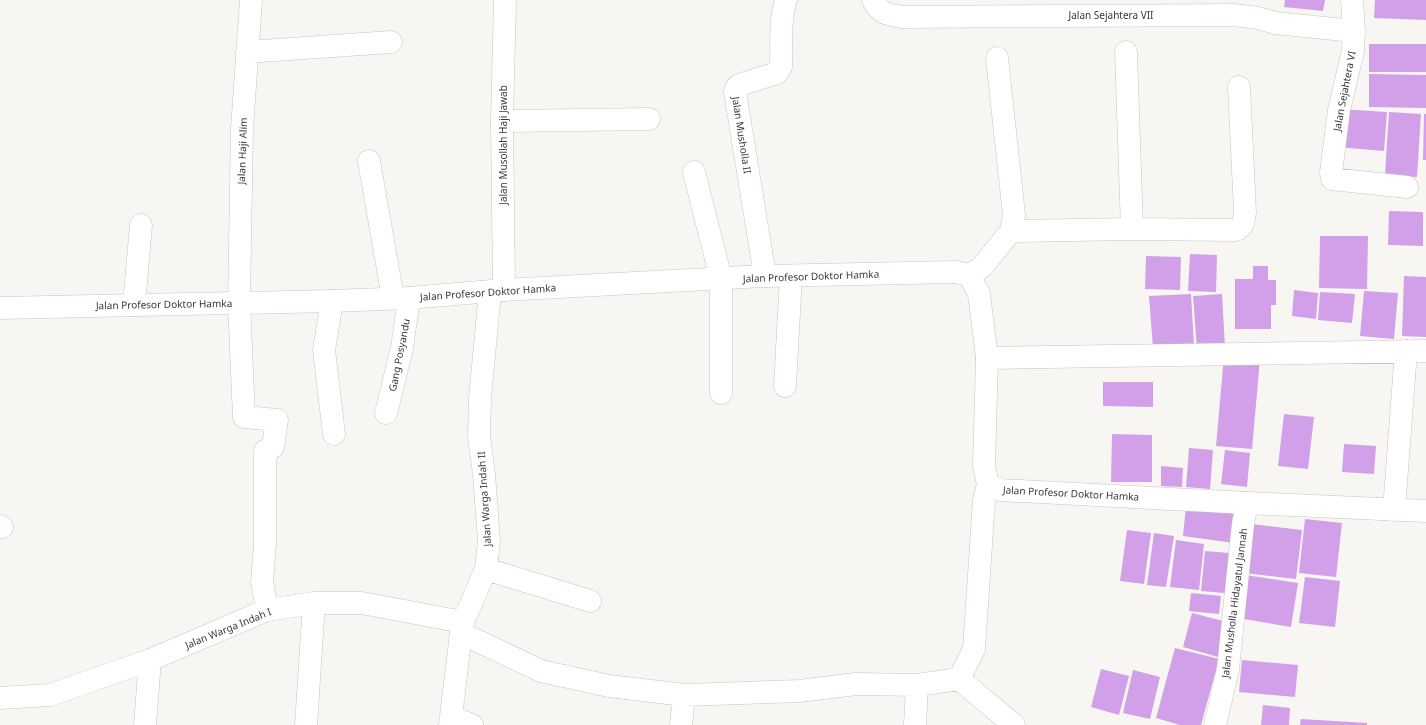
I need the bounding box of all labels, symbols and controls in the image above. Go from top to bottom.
street label: Jalan Sejahtera VII [1068,8,1153,22]
street label: Jalan Sejahtera VI [1329,50,1359,133]
street label: Jalan Musollah Haji Jawab [496,85,510,206]
street label: Jalan Musholla II [729,95,755,174]
street label: Jalan Haji Alim [234,117,250,186]
street label: Jalan Profesor Doktor Hamka [742,267,879,285]
street label: Jalan Profesor Doktor Hamka [418,280,557,304]
street label: Jalan Profesor Doktor Hamka [95,296,232,312]
street label: Gang Posyandu [385,317,413,393]
street label: Jalan Warga Indah II [474,451,494,548]
street label: Jalan Profesor Doktor Hamka [1002,482,1139,504]
street label: Jalan Musholla Hidayatul Jannah [1218,527,1250,680]
street label: Jalan Warga Indah I [182,604,273,652]

